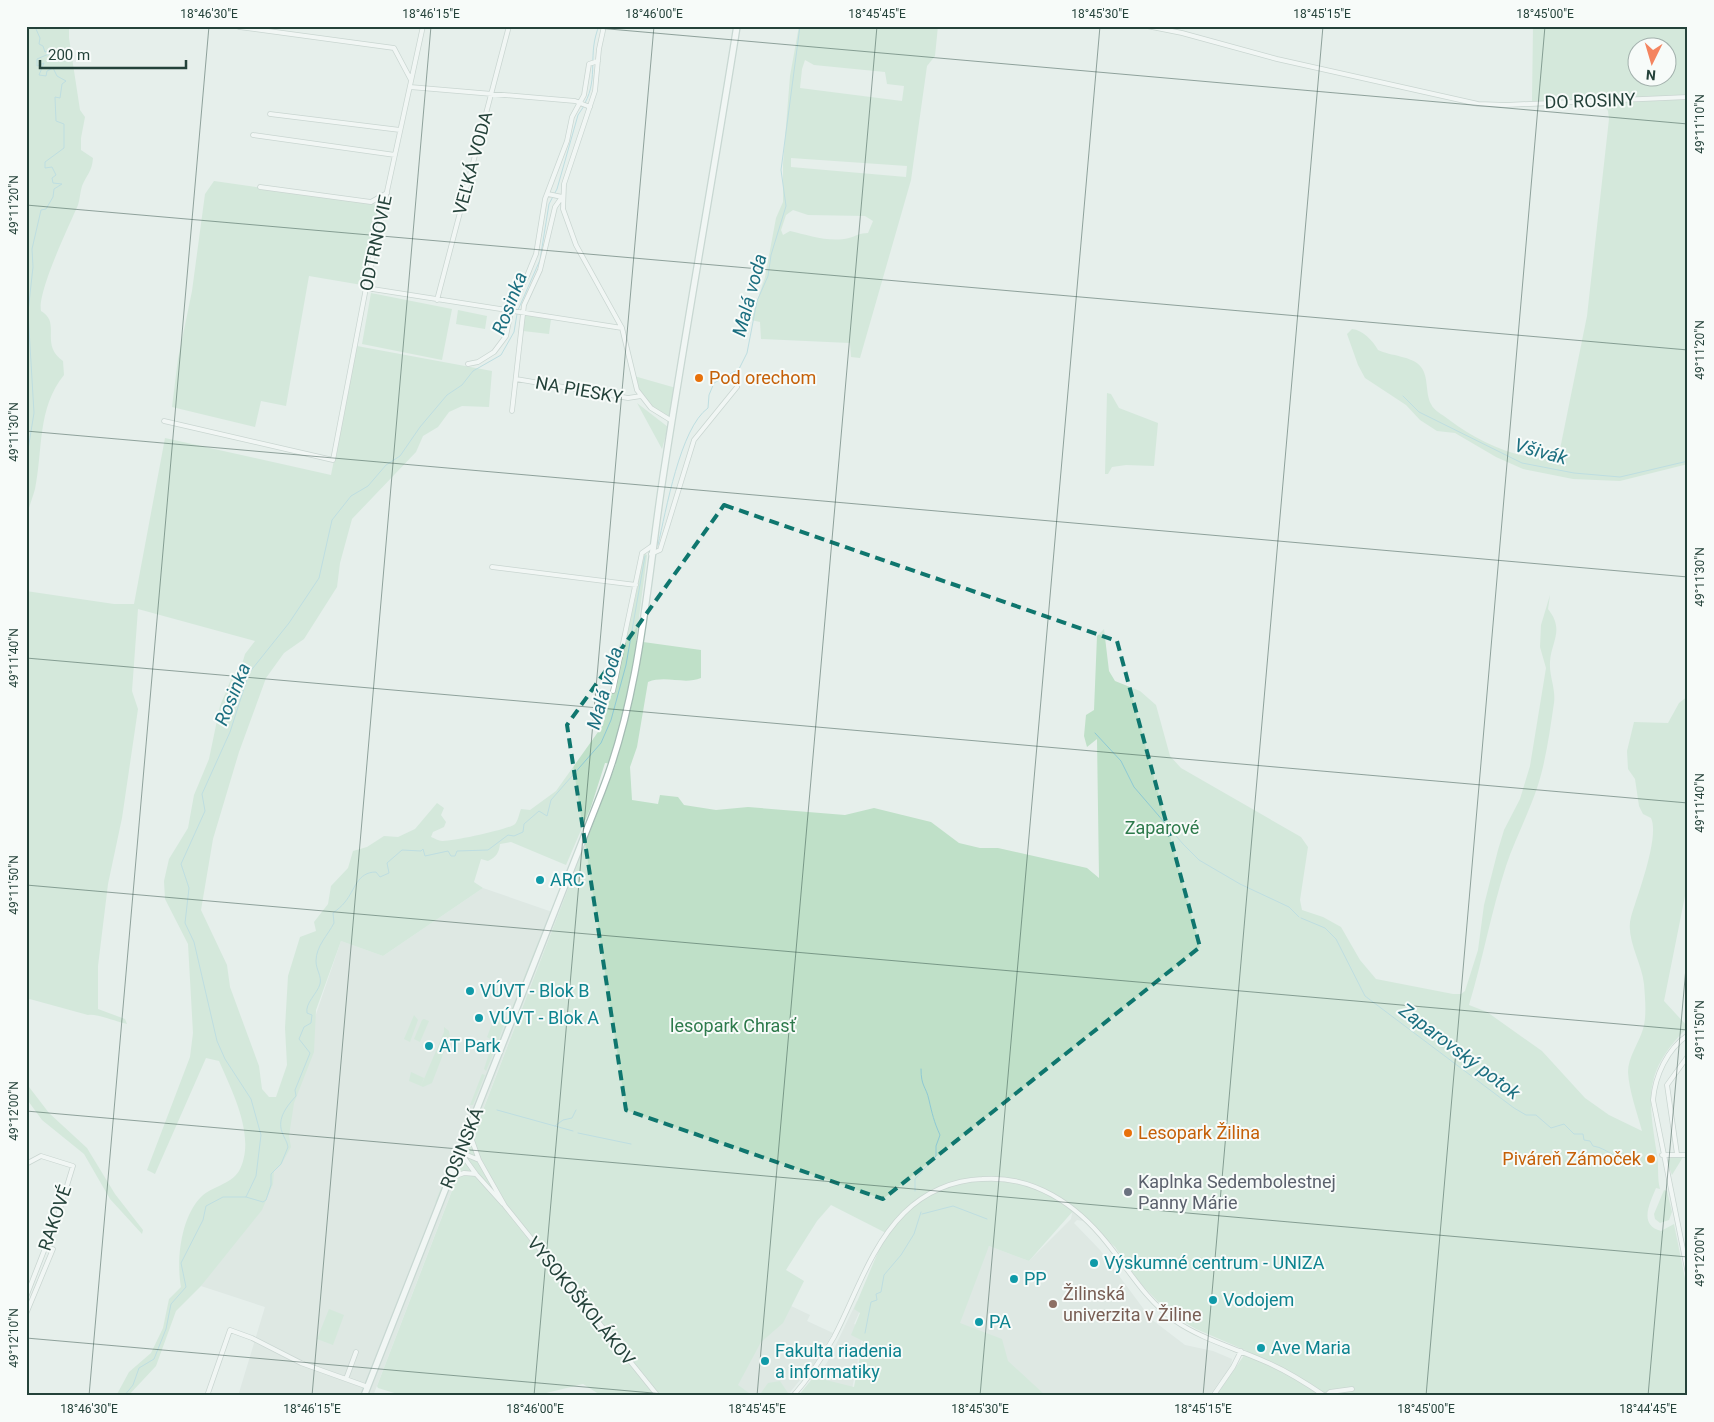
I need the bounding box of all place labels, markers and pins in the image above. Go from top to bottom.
place label: Pod orechom [709,367,816,388]
marker: Pod orechom [693,372,705,384]
place label: ARC [550,869,585,890]
marker: ARC [534,874,546,886]
place label: VÚVT - Blok B [480,980,590,1001]
marker: VÚVT - Blok B [464,985,476,997]
place label: VÚVT - Blok A [489,1007,599,1028]
marker: VÚVT - Blok A [473,1012,485,1024]
place label: AT Park [439,1035,502,1056]
marker: AT Park [423,1040,435,1052]
place label: Lesopark Žilina [1138,1122,1260,1143]
marker: Lesopark Žilina [1122,1127,1134,1139]
place label: Piváreň Zámoček [1502,1148,1642,1169]
marker: Piváreň Zámoček [1645,1153,1657,1165]
place label: Kaplnka Sedembolestnej Panny Márie [1138,1171,1336,1213]
marker: Kaplnka Sedembolestnej Panny Márie [1122,1186,1134,1198]
place label: Výskumné centrum - UNIZA [1104,1252,1325,1273]
marker: Výskumné centrum - UNIZA [1088,1257,1100,1269]
place label: PP [1024,1268,1047,1289]
marker: PP [1008,1273,1020,1285]
place label: Žilinská univerzita v Žiline [1063,1283,1202,1325]
place label: Vodojem [1223,1289,1294,1310]
marker: Vodojem [1207,1294,1219,1306]
marker: Žilinská univerzita v Žiline [1047,1298,1059,1310]
place label: PA [989,1311,1011,1332]
marker: PA [973,1316,985,1328]
place label: Ave Maria [1271,1337,1351,1358]
place label: Fakulta riadenia a informatiky [775,1340,902,1382]
marker: Ave Maria [1255,1342,1267,1354]
marker: Fakulta riadenia a informatiky [759,1355,771,1367]

